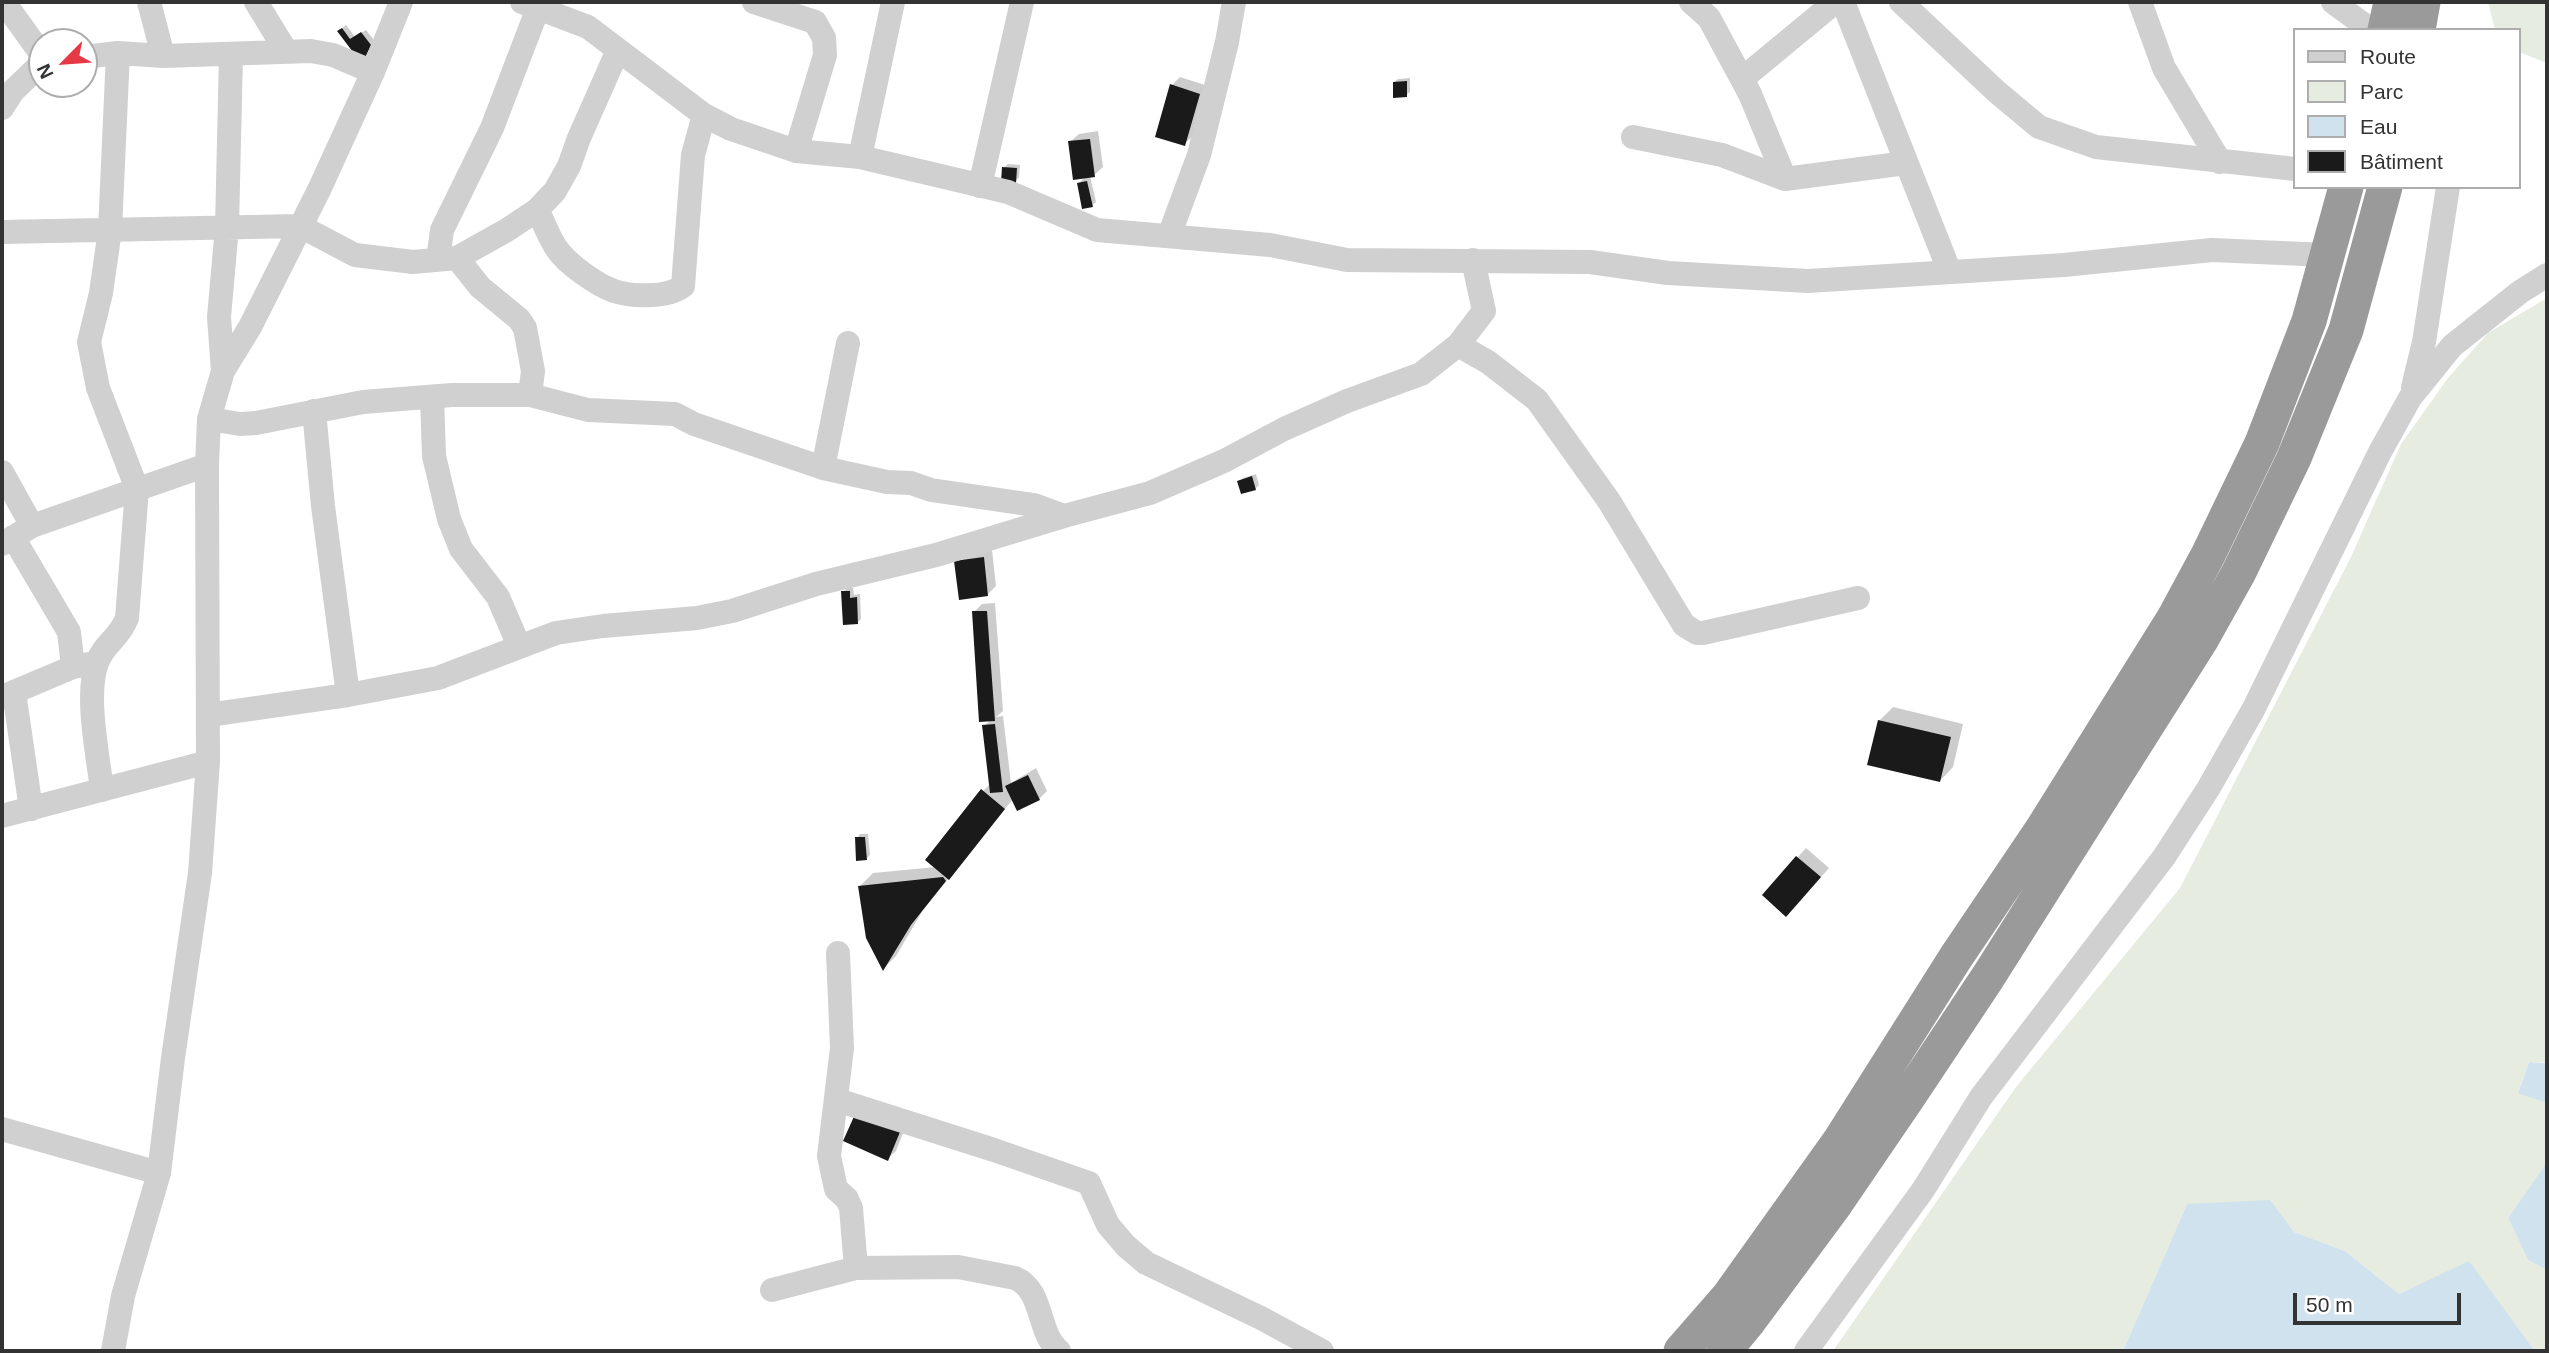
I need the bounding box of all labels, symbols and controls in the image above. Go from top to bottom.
north arrow [28,28,98,98]
legend [2294,28,2521,189]
text: Route [2360,45,2416,68]
text: N [33,61,58,82]
text: Parc [2360,80,2403,103]
text: Eau [2360,115,2397,138]
text: Bâtiment [2360,150,2443,173]
scale bar [2297,1280,2465,1324]
text: 50 m [2306,1293,2353,1316]

